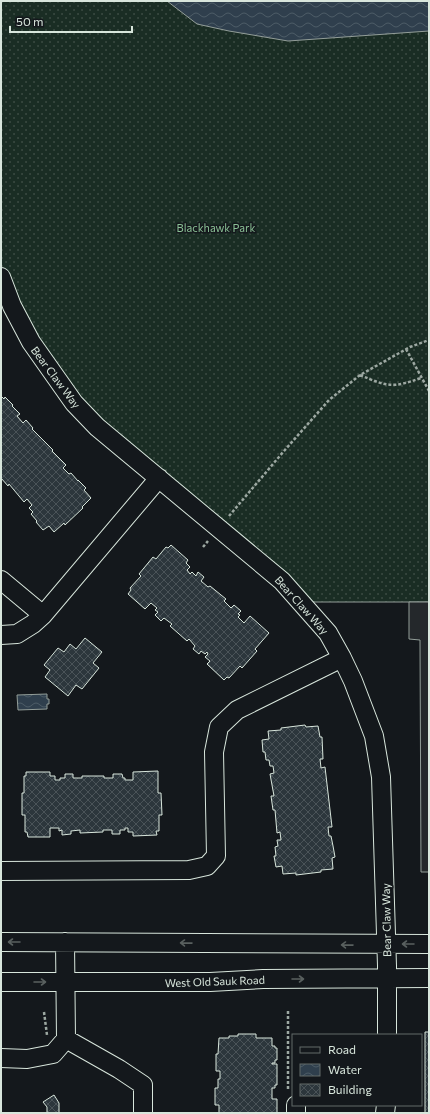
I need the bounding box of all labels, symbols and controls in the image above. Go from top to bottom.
scale bar [10,8,132,34]
text: 50 m [16,14,44,28]
park label: Blackhawk Park [177,221,255,234]
street label: Bear Claw Way [29,344,84,411]
street label: Bear Claw Way [272,573,332,637]
street label: Bear Claw Way [379,883,393,957]
one-way arrow [8,938,21,946]
one-way arrow [180,939,193,947]
one-way arrow [402,940,415,948]
one-way arrow [341,941,354,948]
street label: West Old Sauk Road [165,973,265,989]
one-way arrow [291,975,304,983]
one-way arrow [33,978,46,986]
legend [292,1034,422,1106]
text: Road [328,1042,356,1056]
text: Water [328,1062,362,1076]
text: Building [328,1082,372,1096]

